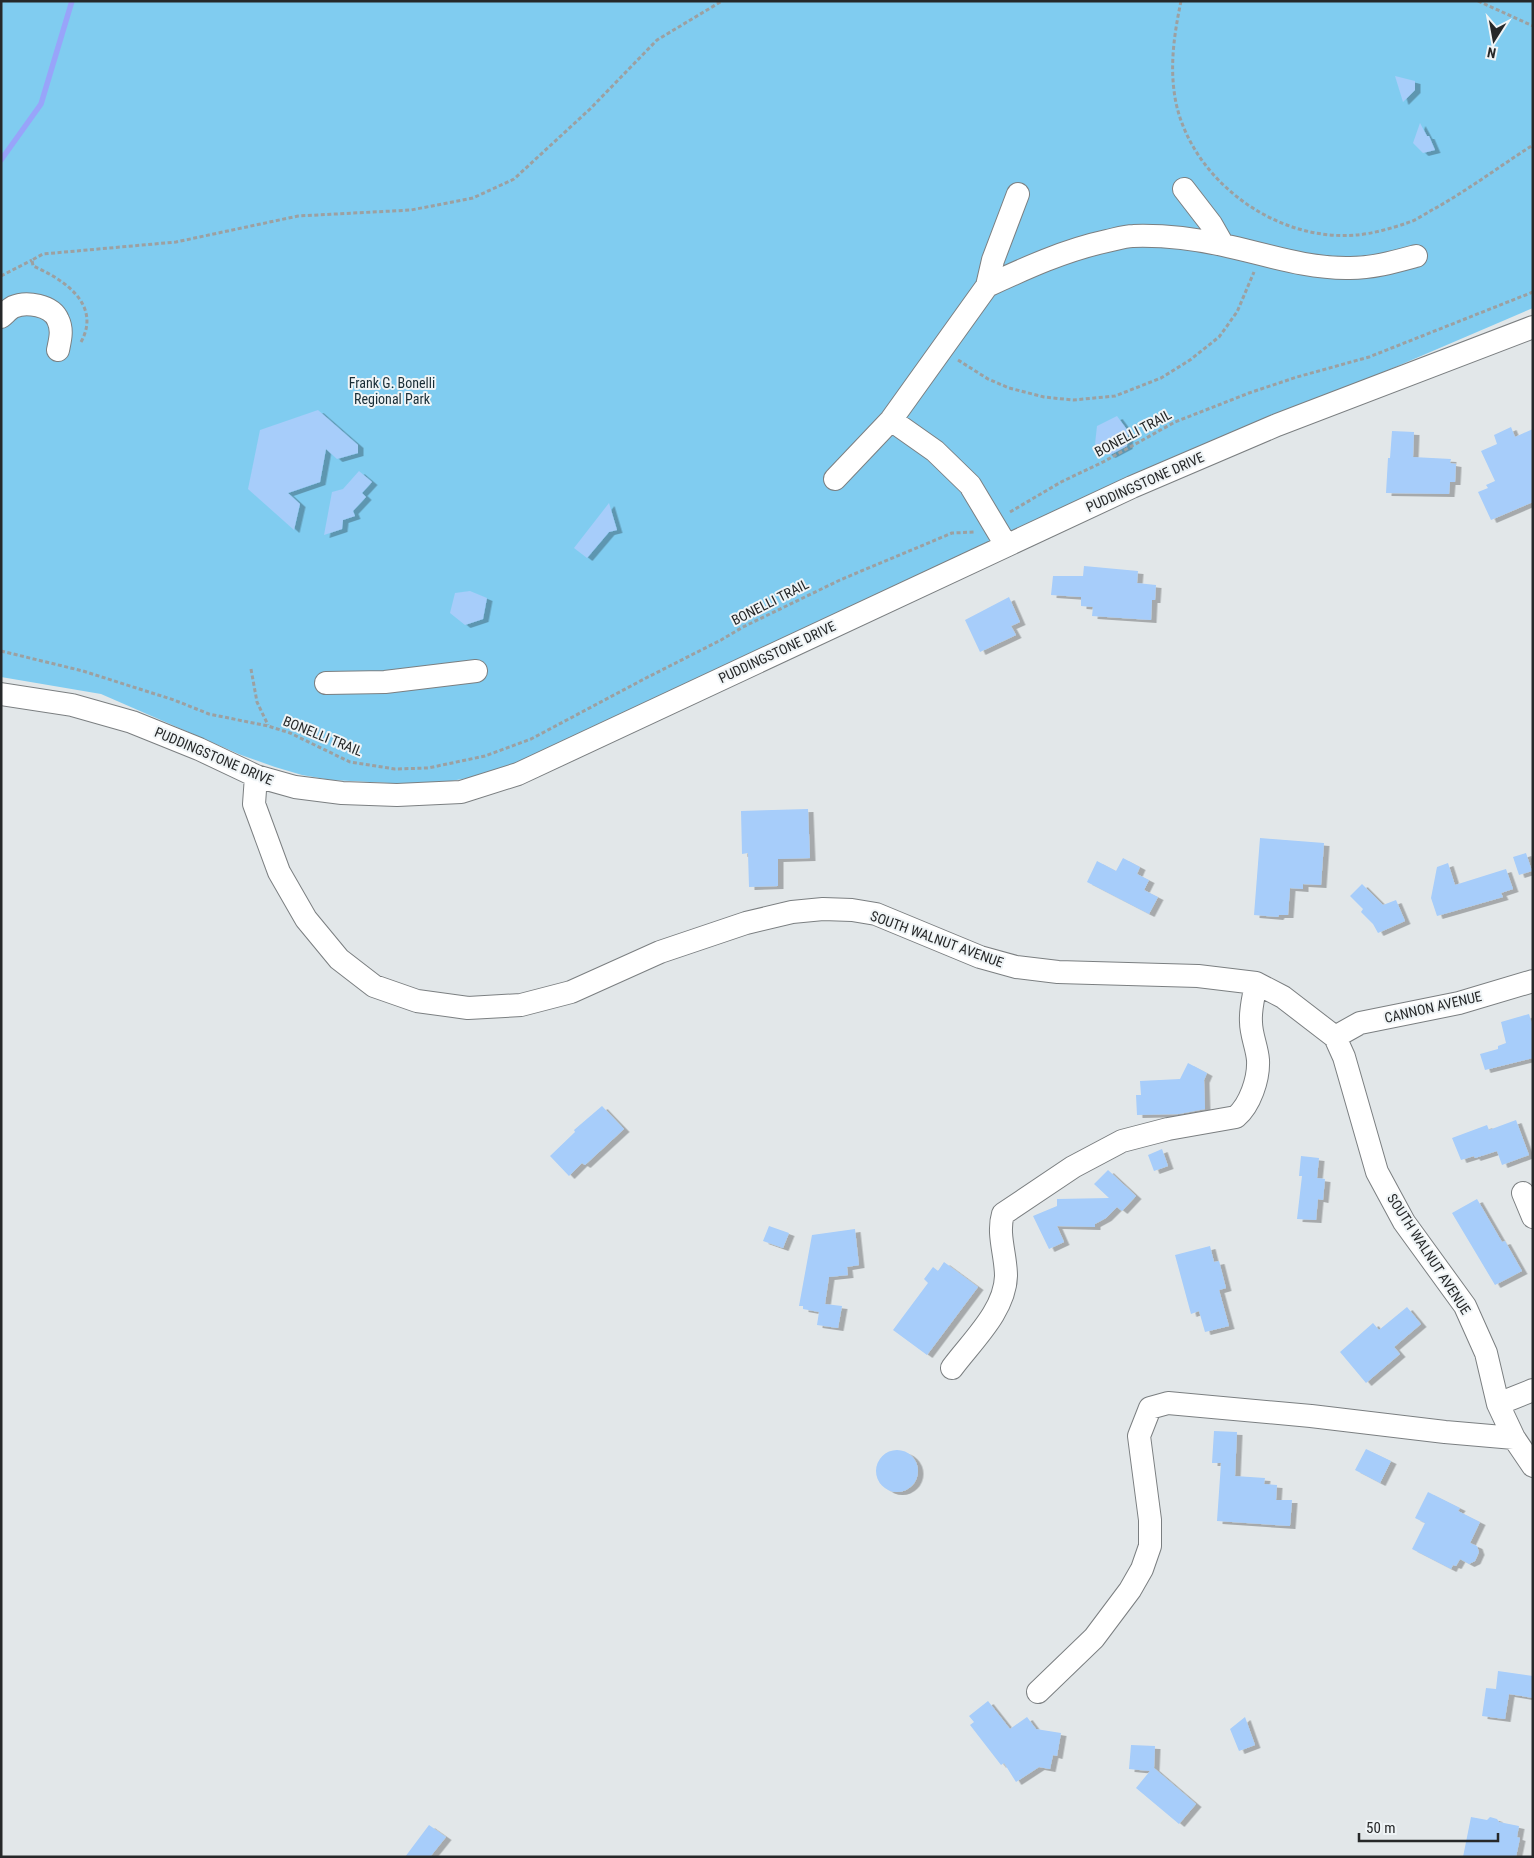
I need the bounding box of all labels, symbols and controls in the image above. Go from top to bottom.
north arrow [1469,15,1519,65]
text: N [1486,44,1497,61]
park label: Frank G. Bonelli Regional Park [349,375,435,407]
street label: BONELLI TRAIL [1092,406,1174,460]
street label: PUDDINGSTONE DRIVE [1084,449,1206,515]
street label: BONELLI TRAIL [729,576,812,628]
street label: PUDDINGSTONE DRIVE [716,618,838,686]
street label: BONELLI TRAIL [281,713,365,759]
street label: PUDDINGSTONE DRIVE [152,724,276,788]
street label: SOUTH WALNUT AVENUE [868,907,1006,971]
street label: CANNON AVENUE [1383,988,1483,1026]
street label: SOUTH WALNUT AVENUE [1384,1191,1474,1317]
scale bar [1359,1810,1498,1842]
text: 50 m [1366,1819,1396,1837]

